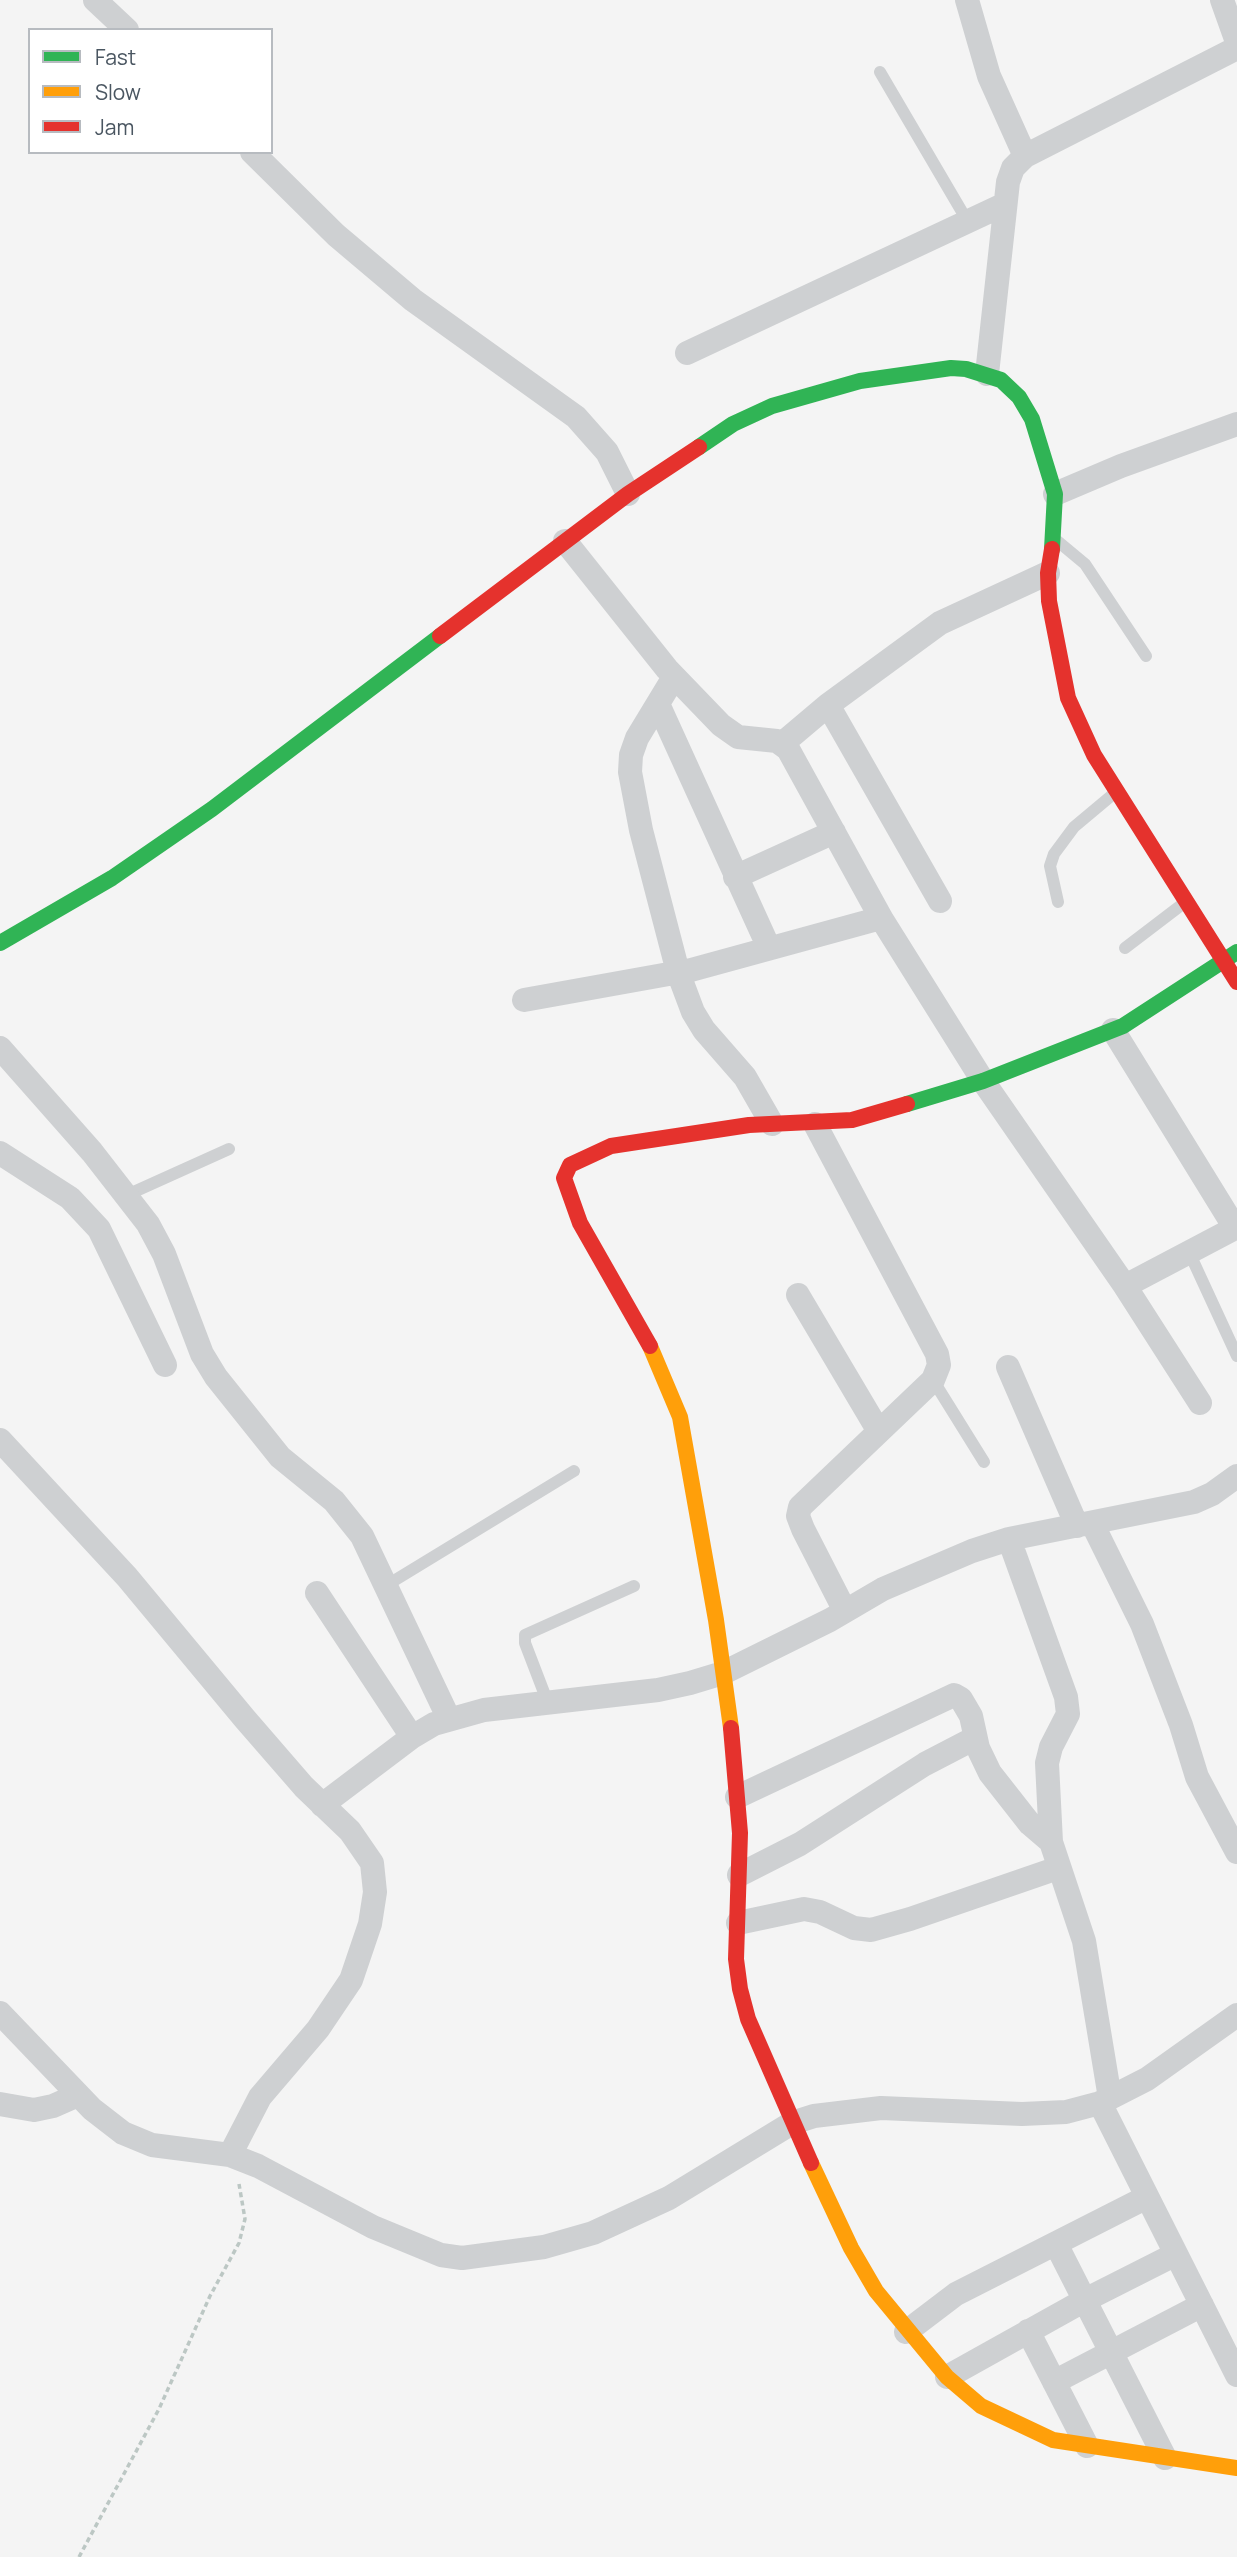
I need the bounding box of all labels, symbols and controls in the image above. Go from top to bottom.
legend [28,28,273,154]
text: Fast [95,43,136,71]
text: Slow [95,78,141,106]
text: Jam [95,113,134,141]

